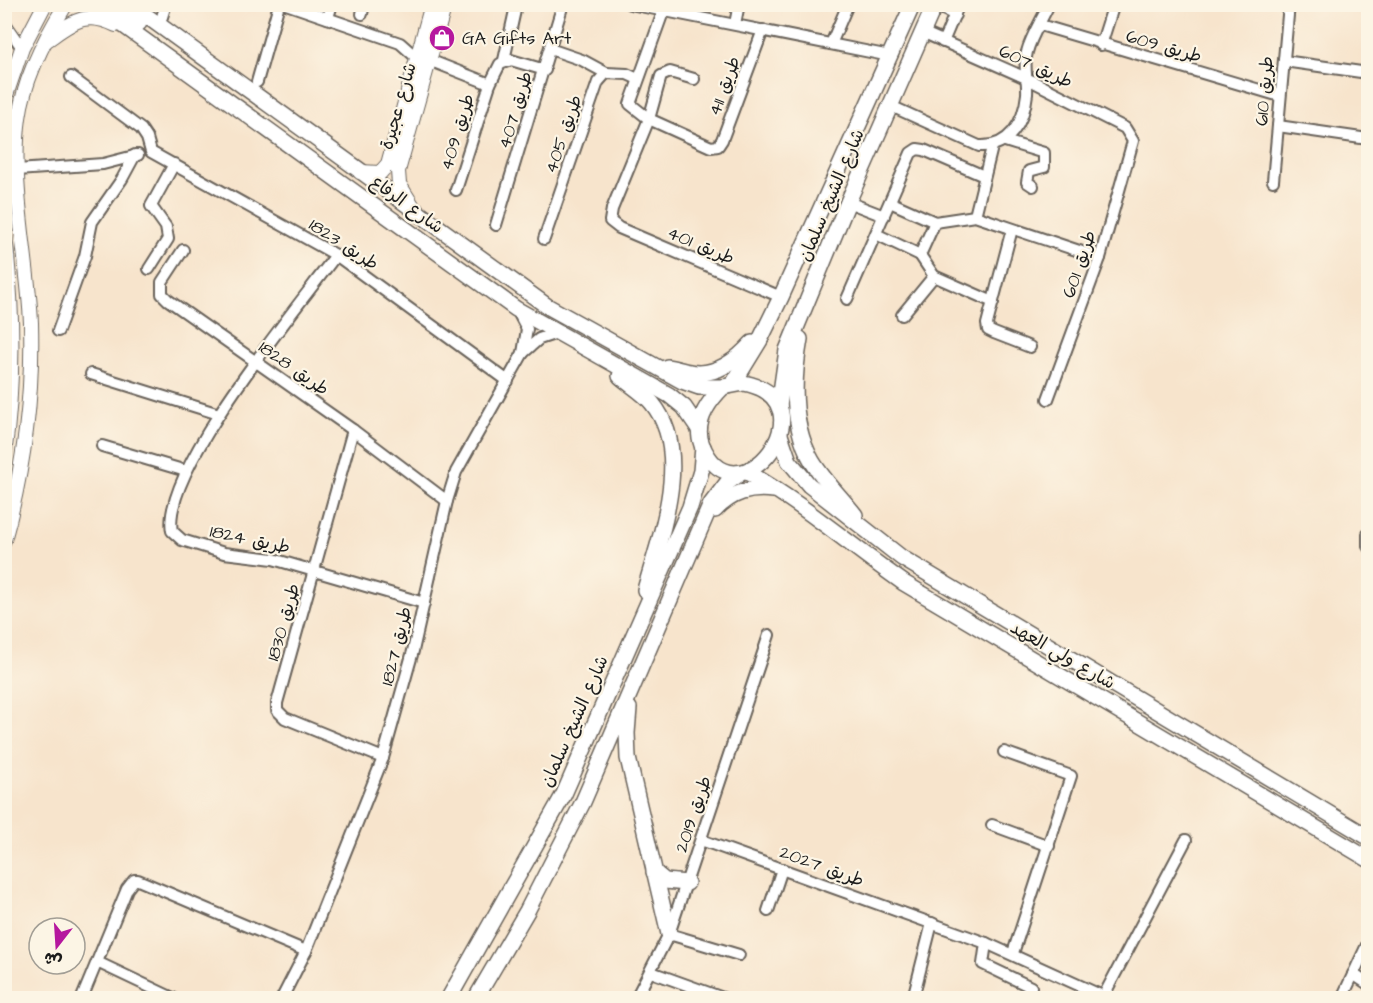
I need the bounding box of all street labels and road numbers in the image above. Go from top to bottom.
street label: طريق 609 [1123,24,1205,69]
street label: طريق 607 [995,38,1077,94]
street label: طريق 411 [702,53,747,120]
street label: طريق 610 [1249,55,1280,127]
street label: شارع عجيرة [374,60,423,153]
street label: طريق 407 [492,68,539,152]
street label: طريق 409 [434,91,481,174]
street label: طريق 405 [538,92,589,177]
street label: شارع الشيخ سلمان [792,125,871,265]
street label: شارع الرفاع [365,169,449,240]
street label: طريق 1823 [304,213,383,276]
street label: طريق 401 [663,220,738,271]
street label: طريق 601 [1056,227,1103,301]
street label: طريق 1828 [253,335,334,402]
street label: طريق 1824 [207,519,292,560]
street label: طريق 1830 [261,580,306,664]
street label: طريق 1827 [375,604,418,688]
street label: شارع ولي العهد [1004,615,1120,698]
street label: شارع الشيخ سلمان [534,651,615,791]
street label: طريق 2019 [669,773,718,856]
street label: طريق 2027 [776,840,867,893]

